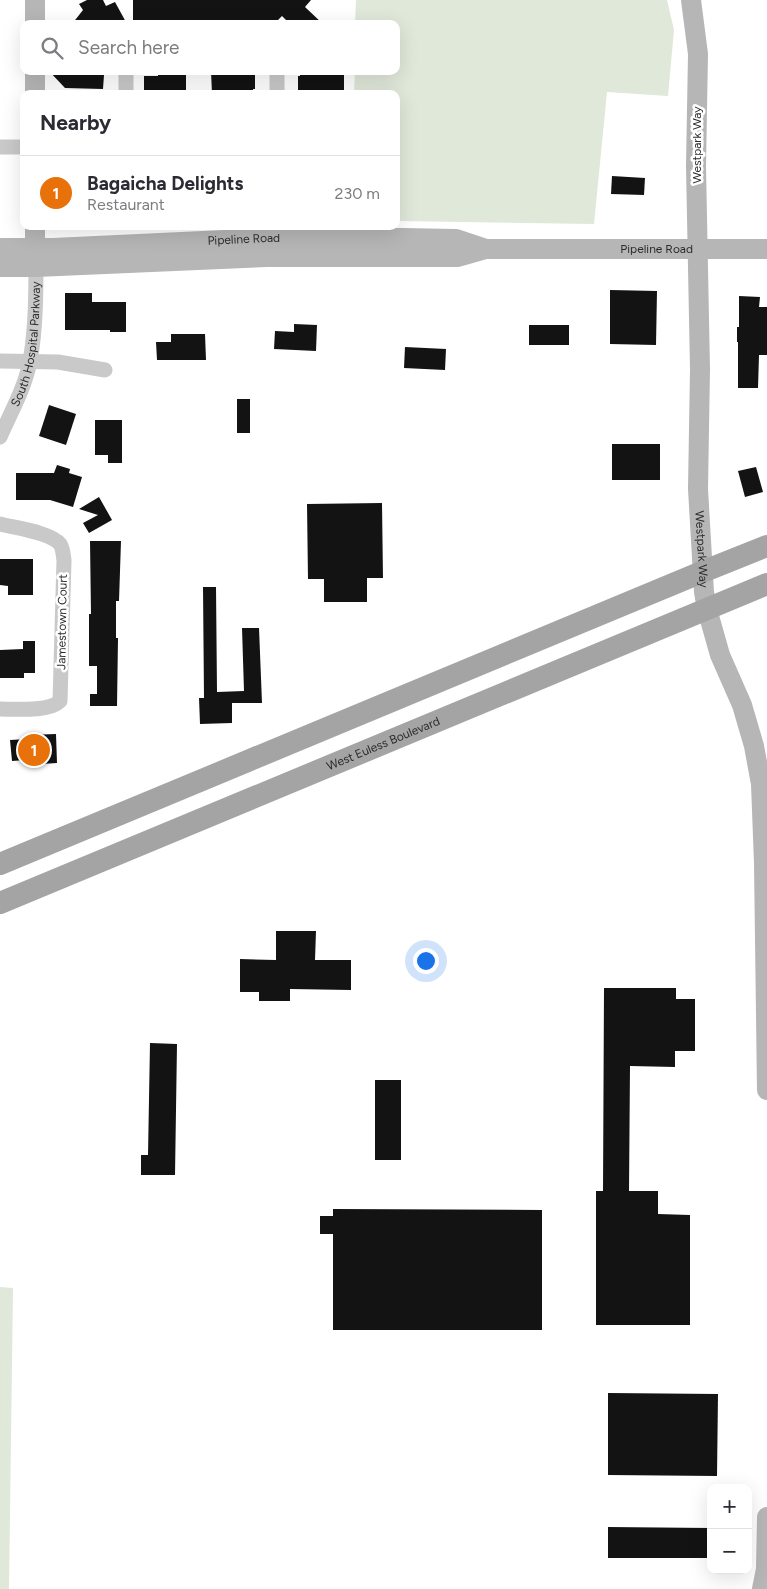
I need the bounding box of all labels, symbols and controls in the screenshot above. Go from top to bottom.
search box [20,20,400,75]
icon: search [38,34,66,62]
text: Search here [78,36,180,59]
street label: Westpark Way [690,106,704,184]
text: Nearby [40,110,111,135]
text: Bagaicha Delights [87,172,243,195]
text: 1 [53,184,59,203]
text: 230 m [335,184,380,203]
text: Restaurant [87,195,165,214]
street label: Pipeline Road [207,231,280,248]
street label: Pipeline Road [620,242,693,256]
street label: South Hospital Parkway [8,281,43,409]
street label: Westpark Way [692,510,711,589]
street label: Jamestown Court [54,573,70,670]
street label: West Euless Boulevard [324,714,442,773]
pin: 1 [18,731,50,769]
your location [413,948,439,974]
map controls [707,1484,752,1574]
button: + [707,1484,752,1529]
button: − [707,1529,752,1574]

